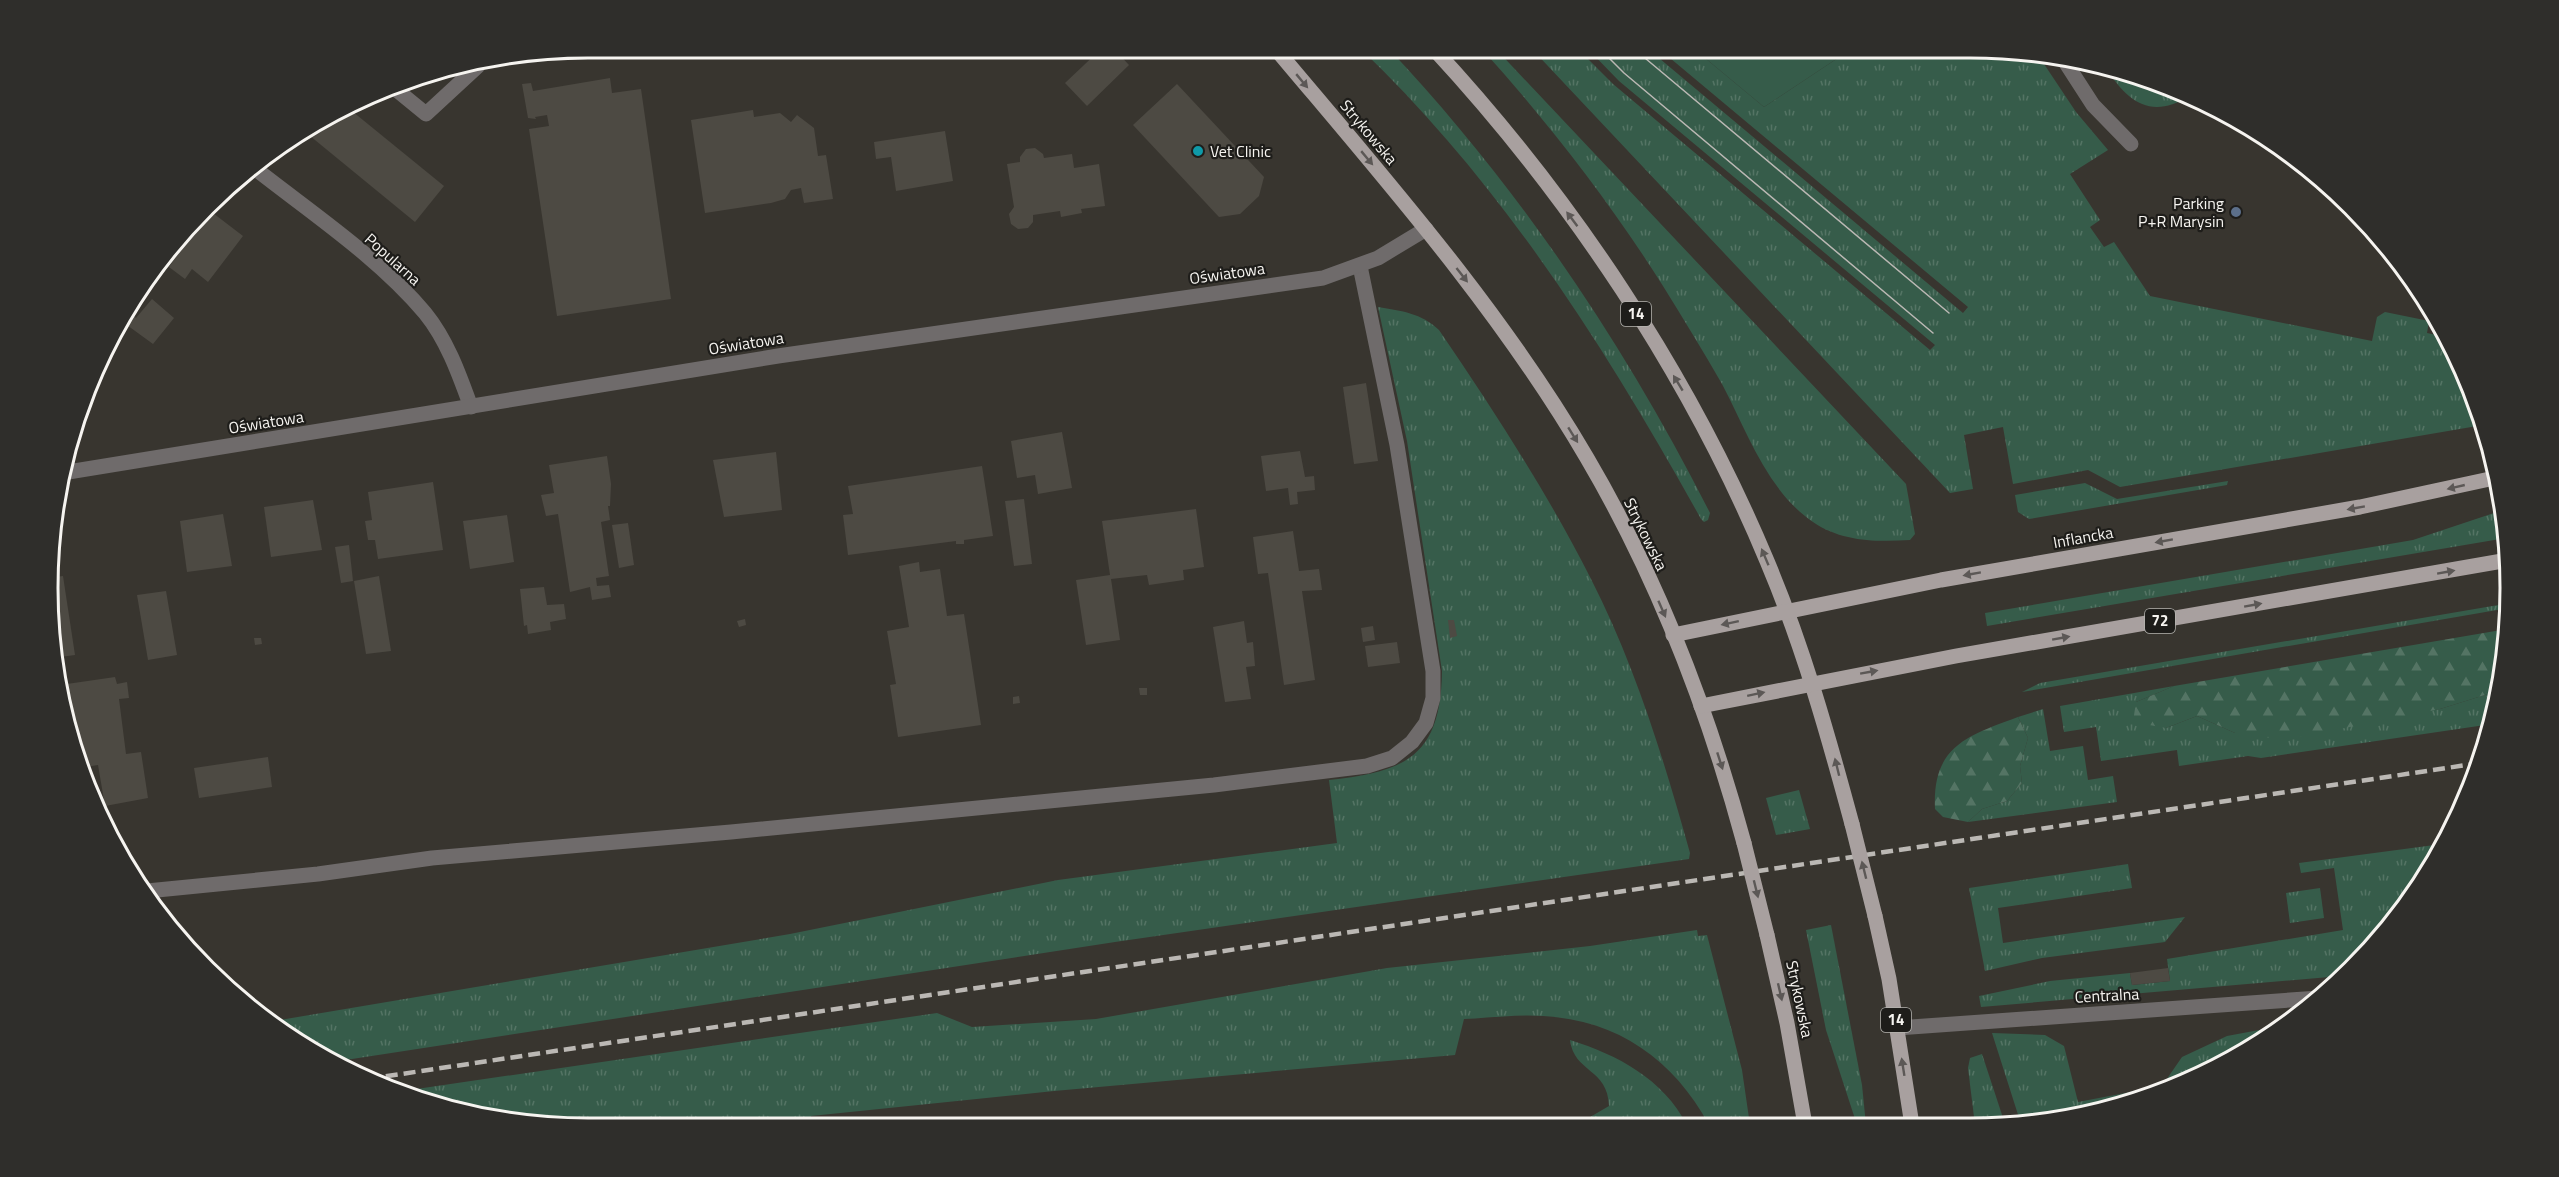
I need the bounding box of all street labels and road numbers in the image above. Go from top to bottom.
street label: Strykowska [1335,94,1403,170]
street label: Popularna [359,227,427,291]
street label: Oświatowa [1188,256,1266,290]
road number: 14 [1621,302,1651,326]
street label: Oświatowa [707,325,785,361]
street label: Oświatowa [227,404,305,440]
street label: Strykowska [1618,493,1674,575]
street label: Inflancka [2051,520,2115,554]
road number: 72 [2145,609,2175,633]
street label: Strykowska [1780,958,1820,1040]
street label: Centralna [2074,981,2140,1009]
road number: 14 [1881,1008,1911,1032]

